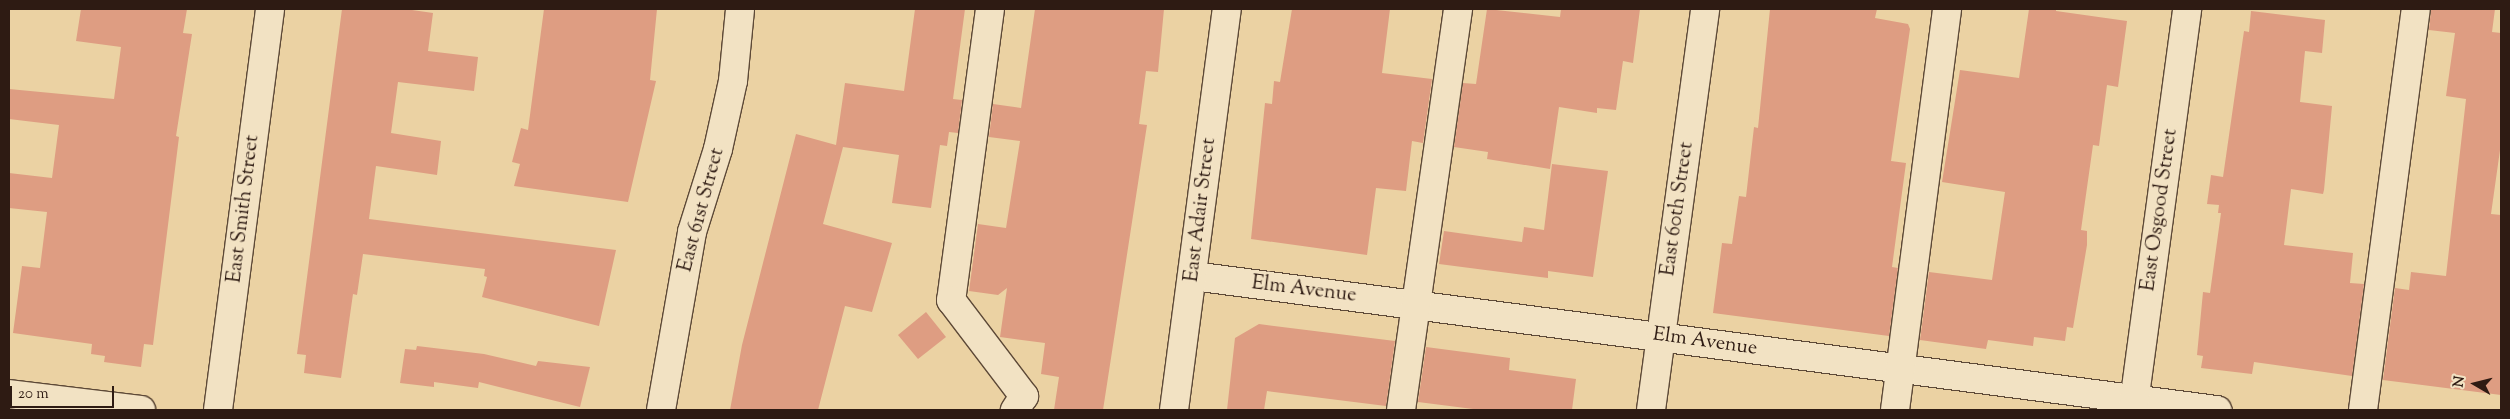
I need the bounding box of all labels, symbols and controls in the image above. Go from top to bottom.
street label: East Osgood Street [2137,127,2183,293]
street label: East Smith Street [223,134,265,284]
street label: East Adair Street [1180,137,1222,283]
street label: East 60th Street [1657,140,1699,278]
street label: East 61st Street [674,145,730,275]
street label: Elm Avenue [1250,272,1358,308]
street label: Elm Avenue [1651,323,1759,361]
north arrow [2450,359,2500,409]
text: N [2449,375,2471,389]
scale bar [12,376,116,408]
text: 20 m [18,384,49,405]

